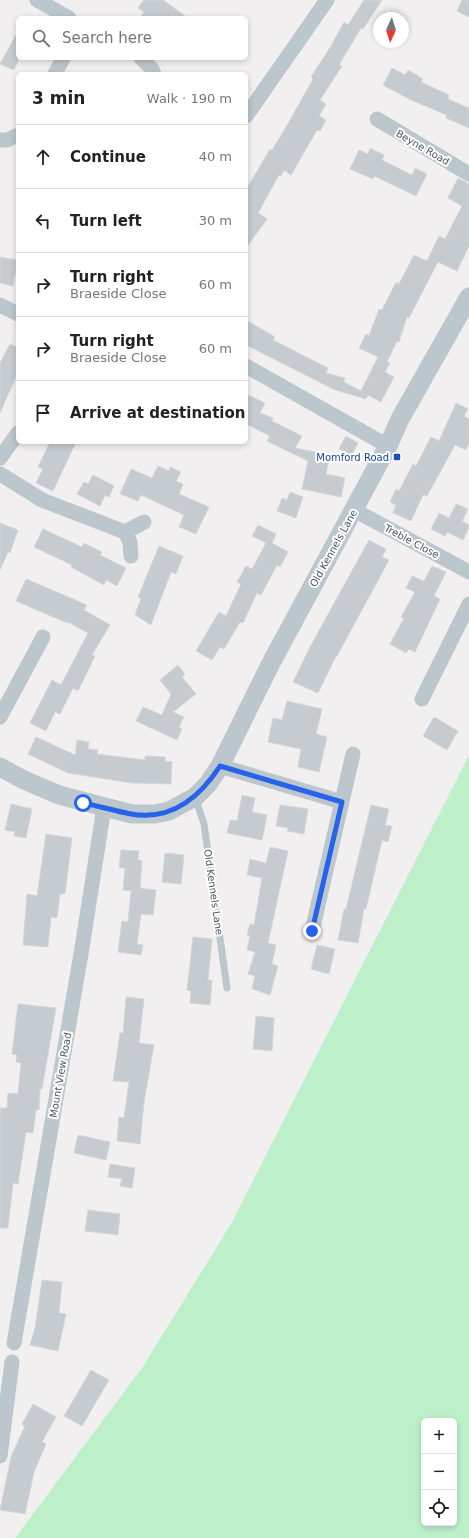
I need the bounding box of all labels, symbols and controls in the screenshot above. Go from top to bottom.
north arrow [373,12,409,48]
search box [16,16,248,60]
icon: search [30,27,52,49]
text: Search here [62,29,152,47]
text: 3 min [32,88,85,108]
text: Walk · 190 m [147,91,232,106]
street label: Beyne Road [394,128,451,167]
icon: ahead [32,146,54,168]
text: Continue [70,148,146,166]
text: 40 m [199,149,232,164]
icon: left [32,210,54,232]
text: Turn left [70,212,142,230]
text: 30 m [199,213,232,228]
text: Turn right [70,268,154,286]
icon: right [32,274,54,296]
text: 60 m [199,277,232,292]
text: Braeside Close [70,286,166,301]
text: Turn right [70,332,154,350]
icon: right [32,338,54,360]
text: 60 m [199,341,232,356]
text: Braeside Close [70,350,166,365]
icon: arrive [32,402,54,424]
text: Arrive at destination [70,404,245,422]
place label: Momford Road [316,452,389,463]
marker: Momford Road [392,452,402,462]
street label: Old Kennels Lane [308,508,359,589]
street label: Treble Close [382,522,441,560]
route start [74,794,92,812]
street label: Old Kennels Lane [202,848,225,936]
route end [303,922,321,940]
street label: Mount View Road [48,1032,73,1119]
map controls [421,1418,457,1526]
button: + [421,1418,457,1454]
button: − [421,1454,457,1490]
button: locate [421,1490,457,1526]

